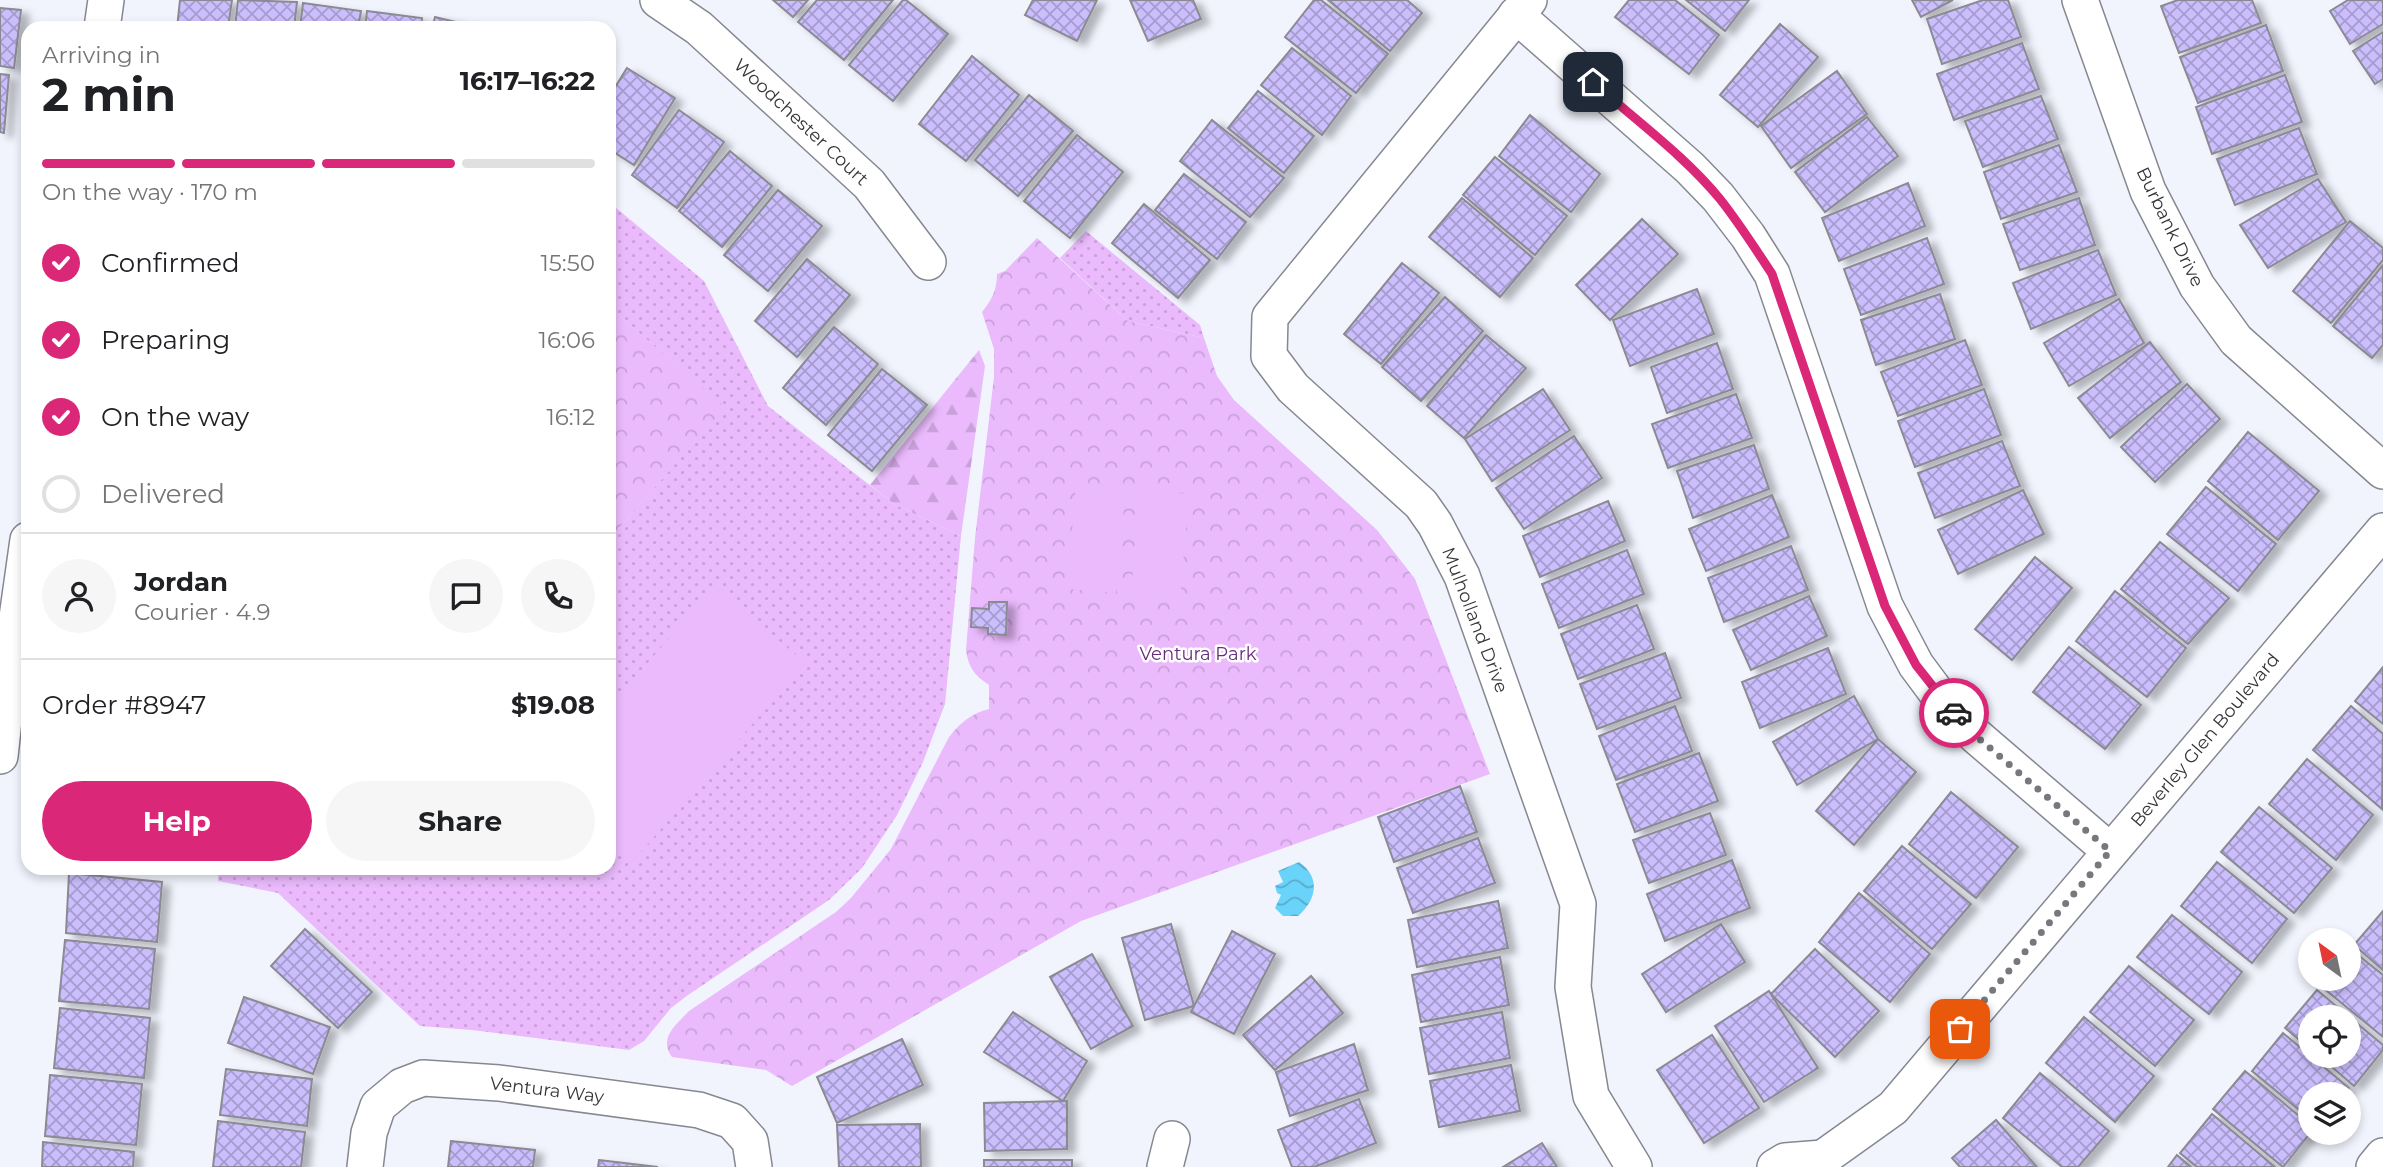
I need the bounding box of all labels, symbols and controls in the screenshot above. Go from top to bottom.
text: Arriving in [42,41,161,69]
pin [1563,52,1623,112]
street label: Woodchester Court [729,54,873,190]
icon: home [1574,63,1612,101]
text: 16:17–16:22 [460,65,595,97]
text: 2 min [42,66,176,123]
street label: Burbank Drive [2132,164,2209,290]
text: On the way · 170 m [42,178,258,206]
icon: check [42,244,80,282]
text: Confirmed [101,247,240,279]
text: 15:50 [541,249,595,277]
icon: check [42,321,80,359]
text: Preparing [101,324,230,356]
text: 16:06 [539,326,595,354]
icon: check [42,398,80,436]
text: On the way [101,401,249,433]
text: 16:12 [546,403,595,431]
text: Delivered [101,478,225,510]
street label: Mulholland Drive [1437,544,1513,696]
button: person [42,559,116,633]
button: chat [429,559,503,633]
button: phone [521,559,595,633]
text: Jordan [134,566,228,598]
text: Courier · 4.9 [134,598,270,626]
park label: Ventura Park [1140,643,1257,665]
street label: Beverley Glen Boulevard [2126,649,2284,831]
courier [1919,678,1989,748]
text: Order #8947 [42,689,206,721]
text: $19.08 [511,689,595,721]
icon: car [1935,694,1973,732]
button: Help [42,781,312,861]
button: Share [326,781,595,861]
north arrow [2298,928,2361,990]
map controls [2298,928,2361,1145]
pin [1930,999,1990,1059]
button: locate [2298,1005,2361,1068]
icon: bag [1941,1010,1979,1048]
street label: Ventura Way [489,1072,606,1108]
button: layers [2298,1082,2361,1145]

